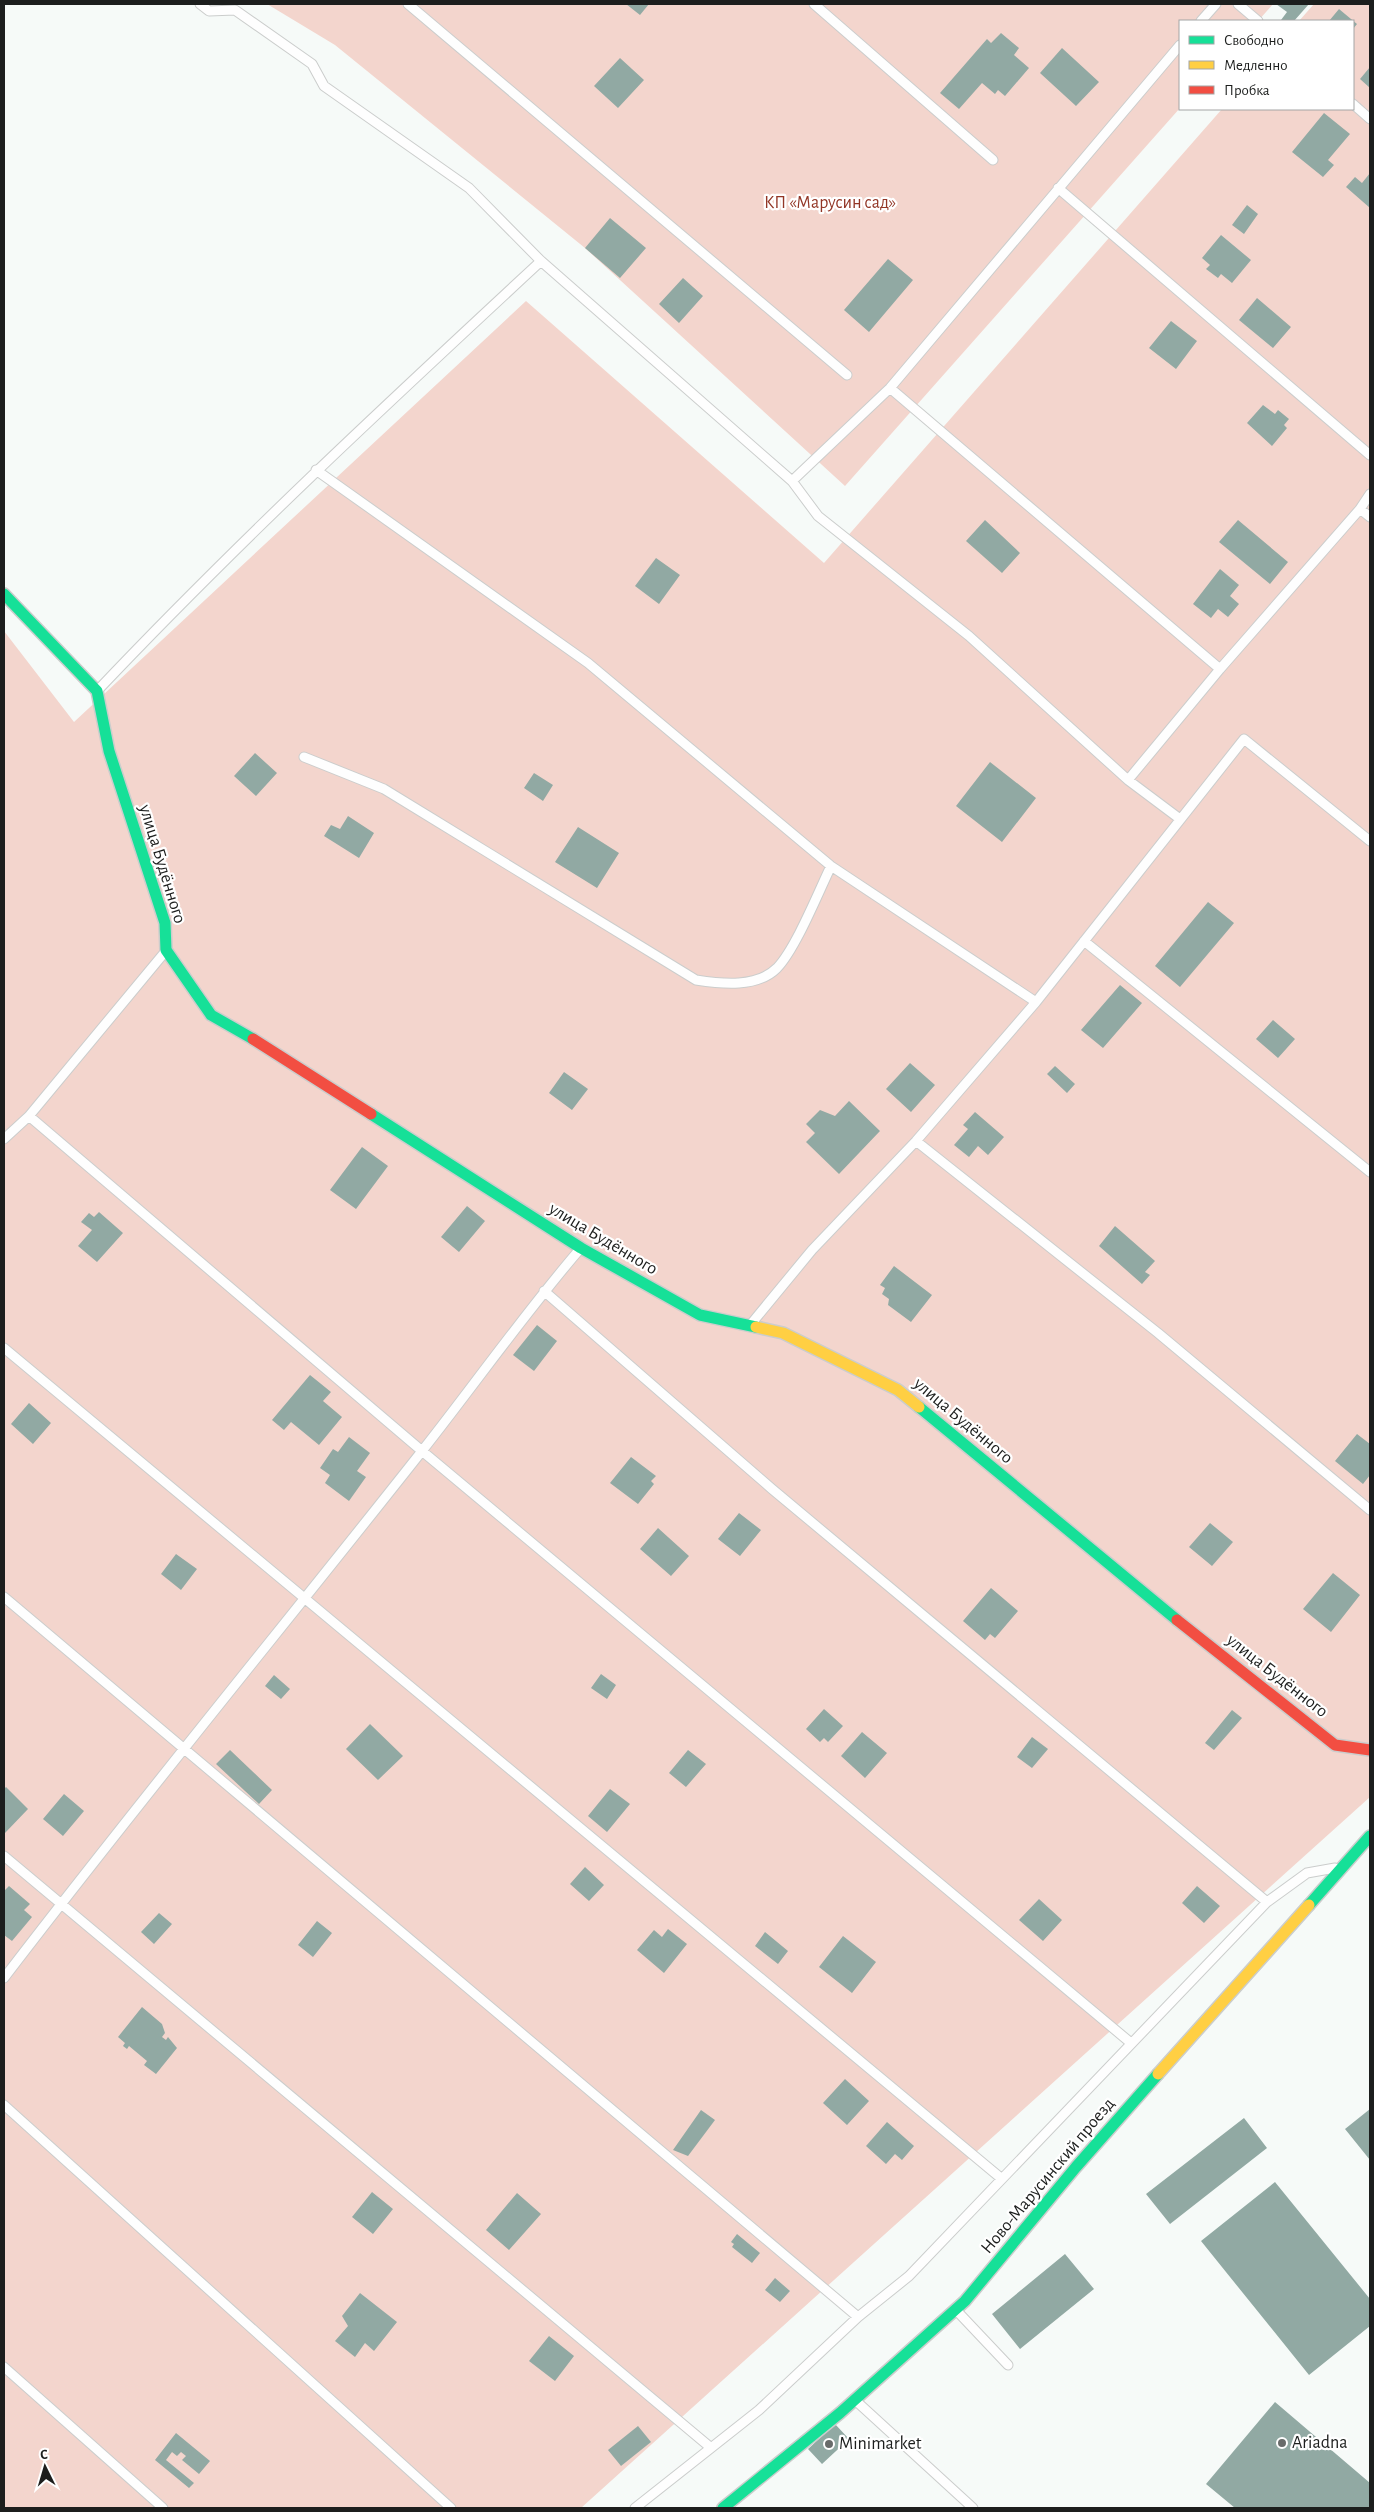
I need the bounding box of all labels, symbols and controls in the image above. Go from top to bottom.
legend [1179,20,1354,110]
text: Свободно [1224,33,1284,48]
text: Медленно [1224,58,1288,73]
text: Пробка [1224,83,1270,98]
park label: КП «Марусин сад» [764,194,896,212]
street label: улица Будённого [135,802,189,925]
street label: улица Будённого [545,1199,660,1278]
street label: улица Будённого [909,1374,1016,1467]
street label: улица Будённого [1222,1630,1331,1721]
street label: Ново-Марусинский проезд [978,2095,1118,2257]
place label: Ariadna [1292,2434,1348,2452]
place label: Minimarket [839,2435,922,2453]
marker: Ariadna [1276,2437,1288,2449]
marker: Minimarket [823,2438,835,2450]
north arrow [20,2442,70,2492]
text: С [39,2448,49,2462]

